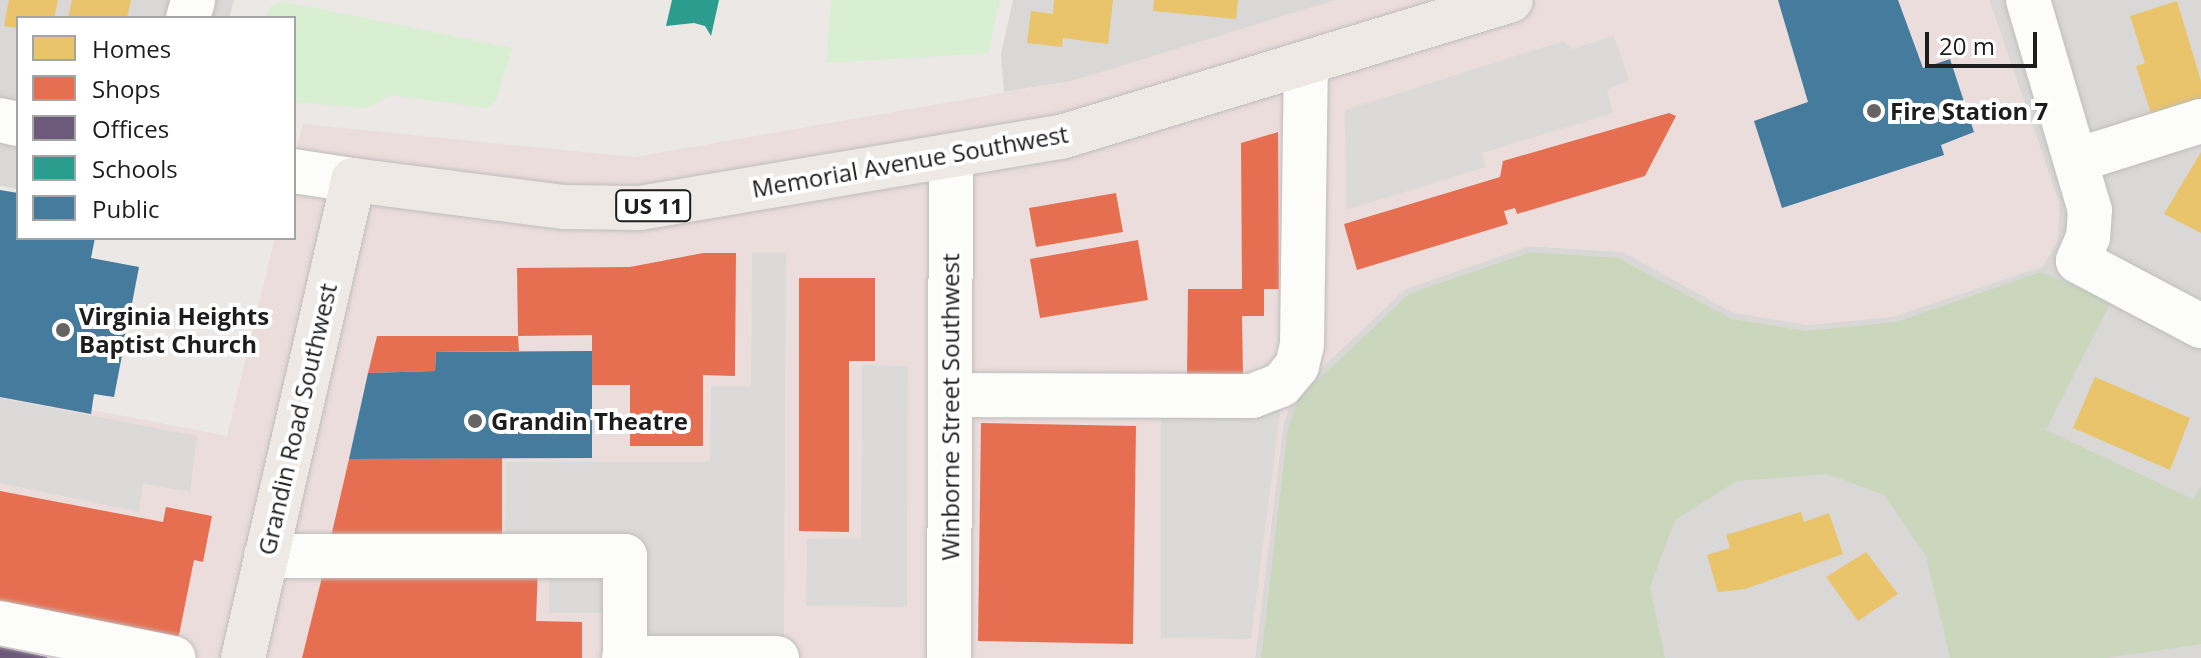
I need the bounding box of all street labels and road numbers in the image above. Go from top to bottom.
street label: Memorial Avenue Southwest [750,119,1070,203]
road number: US 11 [615,188,691,224]
street label: Winborne Street Southwest [936,253,964,561]
street label: Grandin Road Southwest [252,280,342,558]

